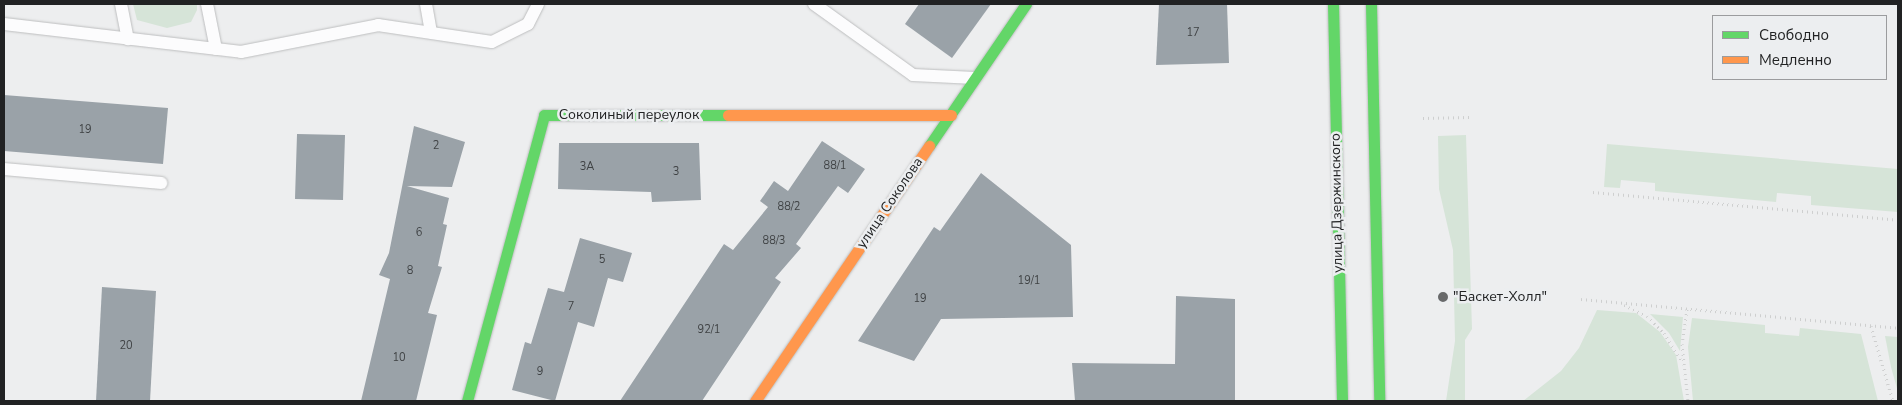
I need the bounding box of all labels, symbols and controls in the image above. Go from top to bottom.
legend [1712,15,1887,80]
text: Свободно [1759,25,1829,45]
house number: 17 [1186,26,1200,40]
text: Медленно [1759,50,1832,70]
street label: Соколиный переулок [559,107,699,123]
house number: 19 [78,123,92,137]
street label: улица Дзержинского [1327,133,1347,273]
house number: 2 [433,139,439,153]
street label: улица Соколова [853,154,927,252]
house number: 88/1 [824,159,846,173]
house number: 3А [580,160,594,174]
house number: 3 [673,165,679,179]
house number: 88/2 [778,200,800,214]
house number: 6 [416,226,422,240]
house number: 88/3 [763,234,785,248]
house number: 5 [599,253,605,267]
house number: 8 [407,264,413,278]
house number: 19/1 [1018,274,1040,288]
place label: "Баскет-Холл" [1453,289,1547,305]
marker: "Баскет-Холл" [1437,291,1449,303]
house number: 19 [913,292,927,306]
house number: 7 [568,300,574,314]
house number: 92/1 [698,323,720,337]
house number: 20 [119,339,133,353]
house number: 10 [392,351,406,365]
house number: 9 [537,365,543,379]

